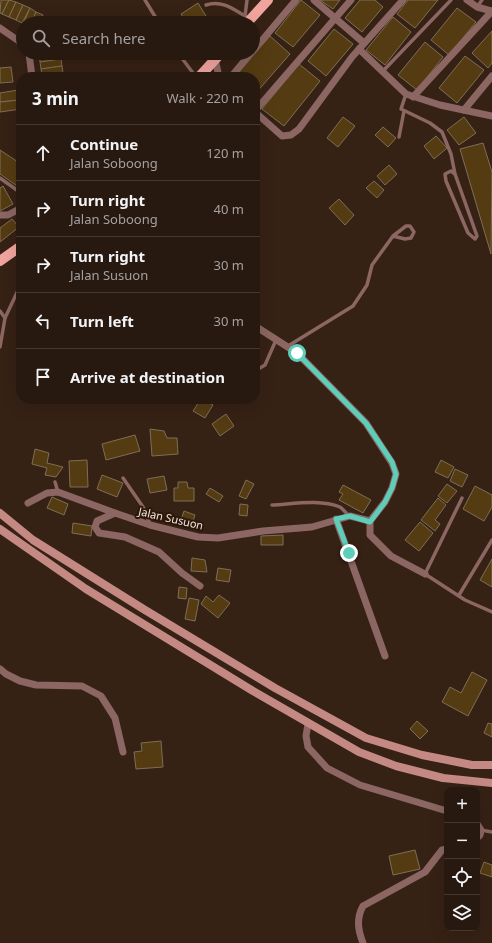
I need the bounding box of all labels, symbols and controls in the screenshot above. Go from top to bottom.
search box [16,16,260,60]
icon: search [30,27,52,49]
text: Search here [62,28,145,48]
text: 3 min [32,87,79,110]
text: Walk · 220 m [166,89,244,107]
text: Continue [70,134,138,154]
icon: ahead [32,142,54,164]
text: 120 m [206,144,244,162]
text: Jalan Soboong [70,154,158,172]
text: Turn right [70,190,145,210]
icon: right [32,198,54,220]
text: 40 m [214,200,244,218]
text: Jalan Soboong [70,210,158,228]
text: Turn right [70,246,145,266]
icon: right [32,254,54,276]
text: 30 m [214,256,244,274]
text: Jalan Susuon [70,266,148,284]
icon: left [32,310,54,332]
text: Turn left [70,311,134,331]
text: 30 m [214,312,244,330]
route start [288,344,306,362]
icon: arrive [32,366,54,388]
text: Arrive at destination [70,367,225,387]
street label: Jalan Susuon [136,503,205,533]
route end [340,544,358,562]
map controls [444,787,480,931]
button: + [444,787,480,823]
button: − [444,823,480,859]
button: locate [444,859,480,895]
button: layers [444,895,480,931]

